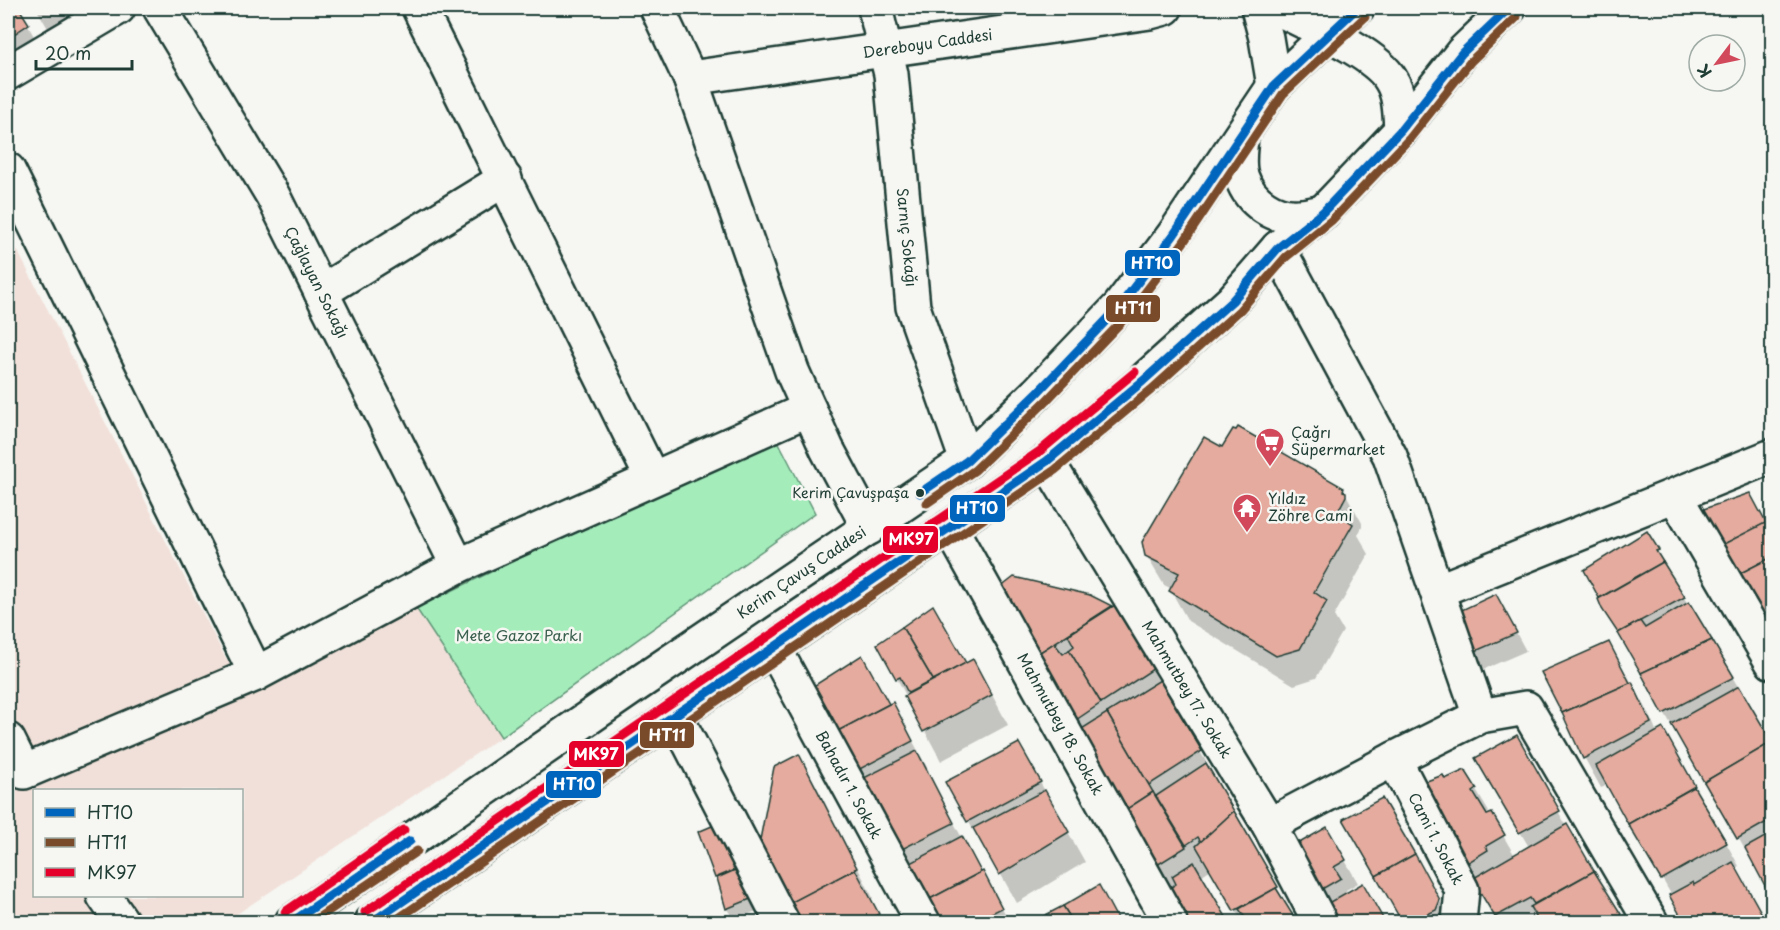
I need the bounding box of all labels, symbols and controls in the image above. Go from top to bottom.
street label: Dereboyu Caddesi [861,22,994,63]
scale bar [36,33,132,71]
north arrow [1687,33,1747,93]
text: 20 m [45,39,91,66]
text: K [1690,60,1717,83]
street label: Sarnıç Sokağı [892,187,924,288]
street label: Çağlayan Sokağı [280,222,355,342]
line badge: HT10 [1124,249,1181,277]
text: HT10 [1131,250,1173,274]
line badge: HT11 [1105,294,1161,323]
text: HT11 [1114,295,1152,319]
place label: Çağrı Süpermarket [1291,420,1385,460]
supermarket icon: Çağrı Süpermarket [1254,426,1286,468]
place label: Kerim Çavuşpaşa [792,482,909,503]
place label: Yıldız Zöhre Cami [1268,486,1353,526]
marker: Kerim Çavuşpaşa [914,487,926,499]
temple icon: Yıldız Zöhre Cami [1231,492,1263,534]
line badge: HT10 [949,494,1006,523]
text: HT10 [956,495,998,519]
street label: Kerim Çavuş Caddesi [732,519,870,624]
line badge: MK97 [882,525,939,554]
text: MK97 [889,526,934,550]
street label: Mahmutbey 17. Sokak [1137,616,1239,763]
park label: Mete Gazoz Parkı [456,623,582,646]
street label: Mahmutbey 18. Sokak [1012,648,1110,799]
line badge: HT11 [639,721,695,749]
text: HT11 [648,722,686,746]
street label: Bahadır 1. Sokak [811,726,889,843]
line badge: MK97 [568,740,625,768]
text: MK97 [574,741,619,765]
line badge: HT10 [545,770,602,799]
text: HT10 [553,771,595,795]
street label: Cami 1. Sokak [1403,788,1471,889]
legend [33,789,243,897]
text: HT10 [87,798,133,825]
text: HT11 [87,828,127,855]
text: MK97 [87,858,136,885]

